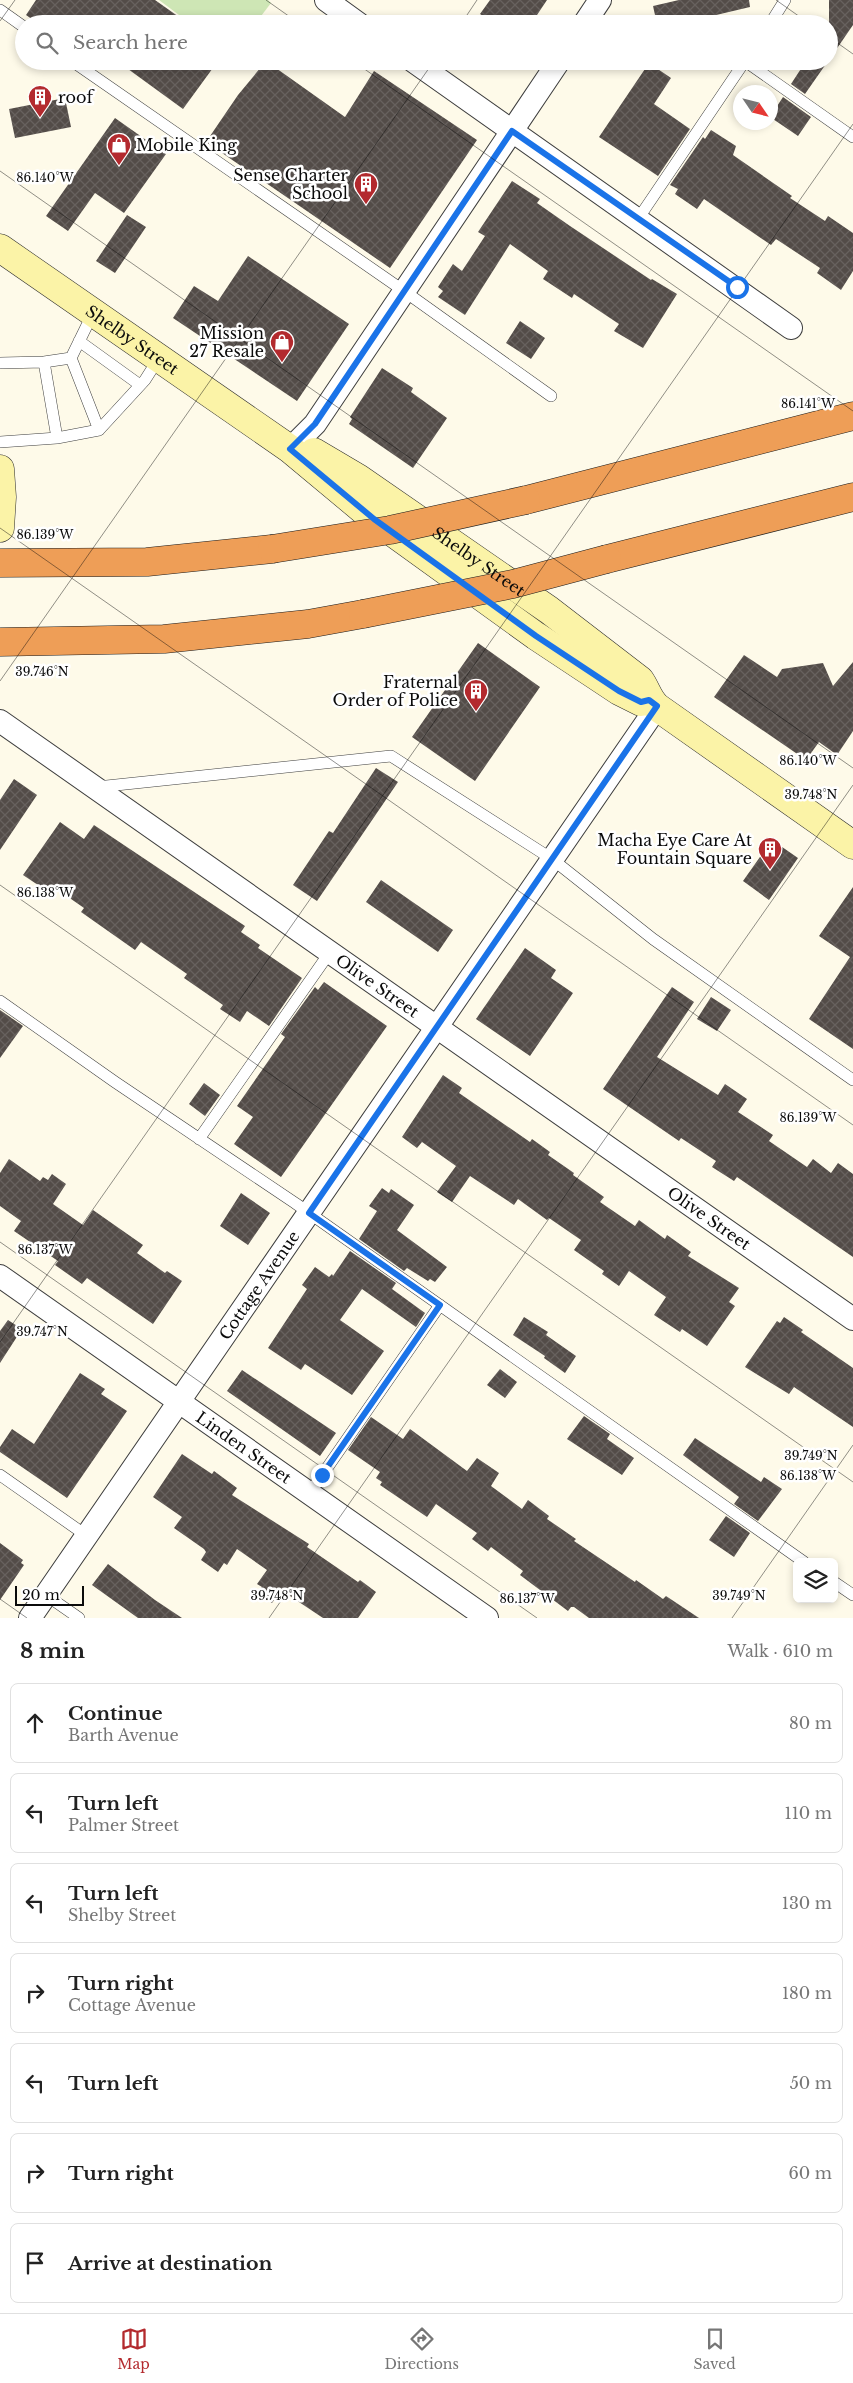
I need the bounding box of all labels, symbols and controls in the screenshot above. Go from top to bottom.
search box [15,15,838,70]
icon: search [33,29,61,57]
text: Search here [73,31,188,54]
building icon: roof [27,84,53,118]
north arrow [733,85,778,130]
place label: roof [58,87,95,107]
shop icon: Mobile King [106,132,132,166]
place label: Mobile King [136,135,237,155]
place label: Sense Charter School [233,165,348,203]
text: 86.140°W [16,170,75,185]
building icon: Sense Charter School [353,171,379,205]
route start [726,276,749,299]
street label: Shelby Street [82,301,183,379]
place label: Mission 27 Resale [189,323,264,361]
shop icon: Mission 27 Resale [269,329,295,363]
text: 86.141°W [781,396,836,411]
street label: Shelby Street [429,522,529,601]
text: 86.139°W [17,527,74,542]
text: 39.746°N [15,664,69,679]
place label: Fraternal Order of Police [333,672,458,710]
building icon: Fraternal Order of Police [463,678,489,712]
text: 86.140°W [779,753,838,768]
text: 39.748°N [785,787,838,802]
place label: Macha Eye Care At Fountain Square [597,830,752,868]
building icon: Macha Eye Care At Fountain Square [757,836,783,870]
text: 86.138°W [17,885,74,900]
street label: Olive Street [332,950,423,1022]
text: 86.139°W [780,1110,837,1125]
street label: Olive Street [664,1182,755,1254]
street label: Cottage Avenue [215,1227,304,1344]
text: 86.137°W [17,1242,73,1257]
text: 39.747°N [16,1324,68,1339]
street label: Linden Street [192,1407,295,1488]
text: 39.749°N [784,1448,838,1463]
route end [311,1464,334,1487]
text: 86.138°W [780,1468,837,1483]
map controls [793,1558,838,1603]
button: layers [793,1558,838,1603]
scale bar [15,1583,84,1606]
text: 20 m [22,1586,60,1604]
text: 39.748°N [251,1588,304,1603]
text: 39.749°N [712,1588,766,1603]
text: 86.137°W [499,1591,555,1606]
text: 8 min [20,1638,85,1664]
text: Walk · 610 m [728,1641,833,1661]
text: Continue [68,1702,163,1725]
icon: ahead [21,1709,49,1737]
text: 80 m [789,1713,832,1733]
text: Barth Avenue [68,1725,179,1745]
text: Turn left [68,1792,159,1815]
icon: left [21,1799,49,1827]
text: 110 m [785,1803,832,1823]
text: Palmer Street [68,1815,179,1835]
text: Turn left [68,1882,159,1905]
icon: left [21,1889,49,1917]
text: 130 m [782,1893,832,1913]
text: Shelby Street [68,1905,176,1925]
text: Turn right [68,1972,174,1995]
icon: right [21,1979,49,2007]
text: 180 m [782,1983,832,2003]
text: Cottage Avenue [68,1995,196,2015]
icon: left [21,2069,49,2097]
text: Turn left [68,2072,159,2095]
text: 50 m [790,2073,832,2093]
icon: right [21,2159,49,2187]
text: Turn right [68,2162,174,2185]
text: 60 m [789,2163,832,2183]
icon: arrive [21,2249,49,2277]
text: Arrive at destination [68,2252,272,2275]
tab: Map [117,2325,150,2373]
tab: Directions [384,2325,459,2373]
tab: Saved [693,2325,736,2373]

